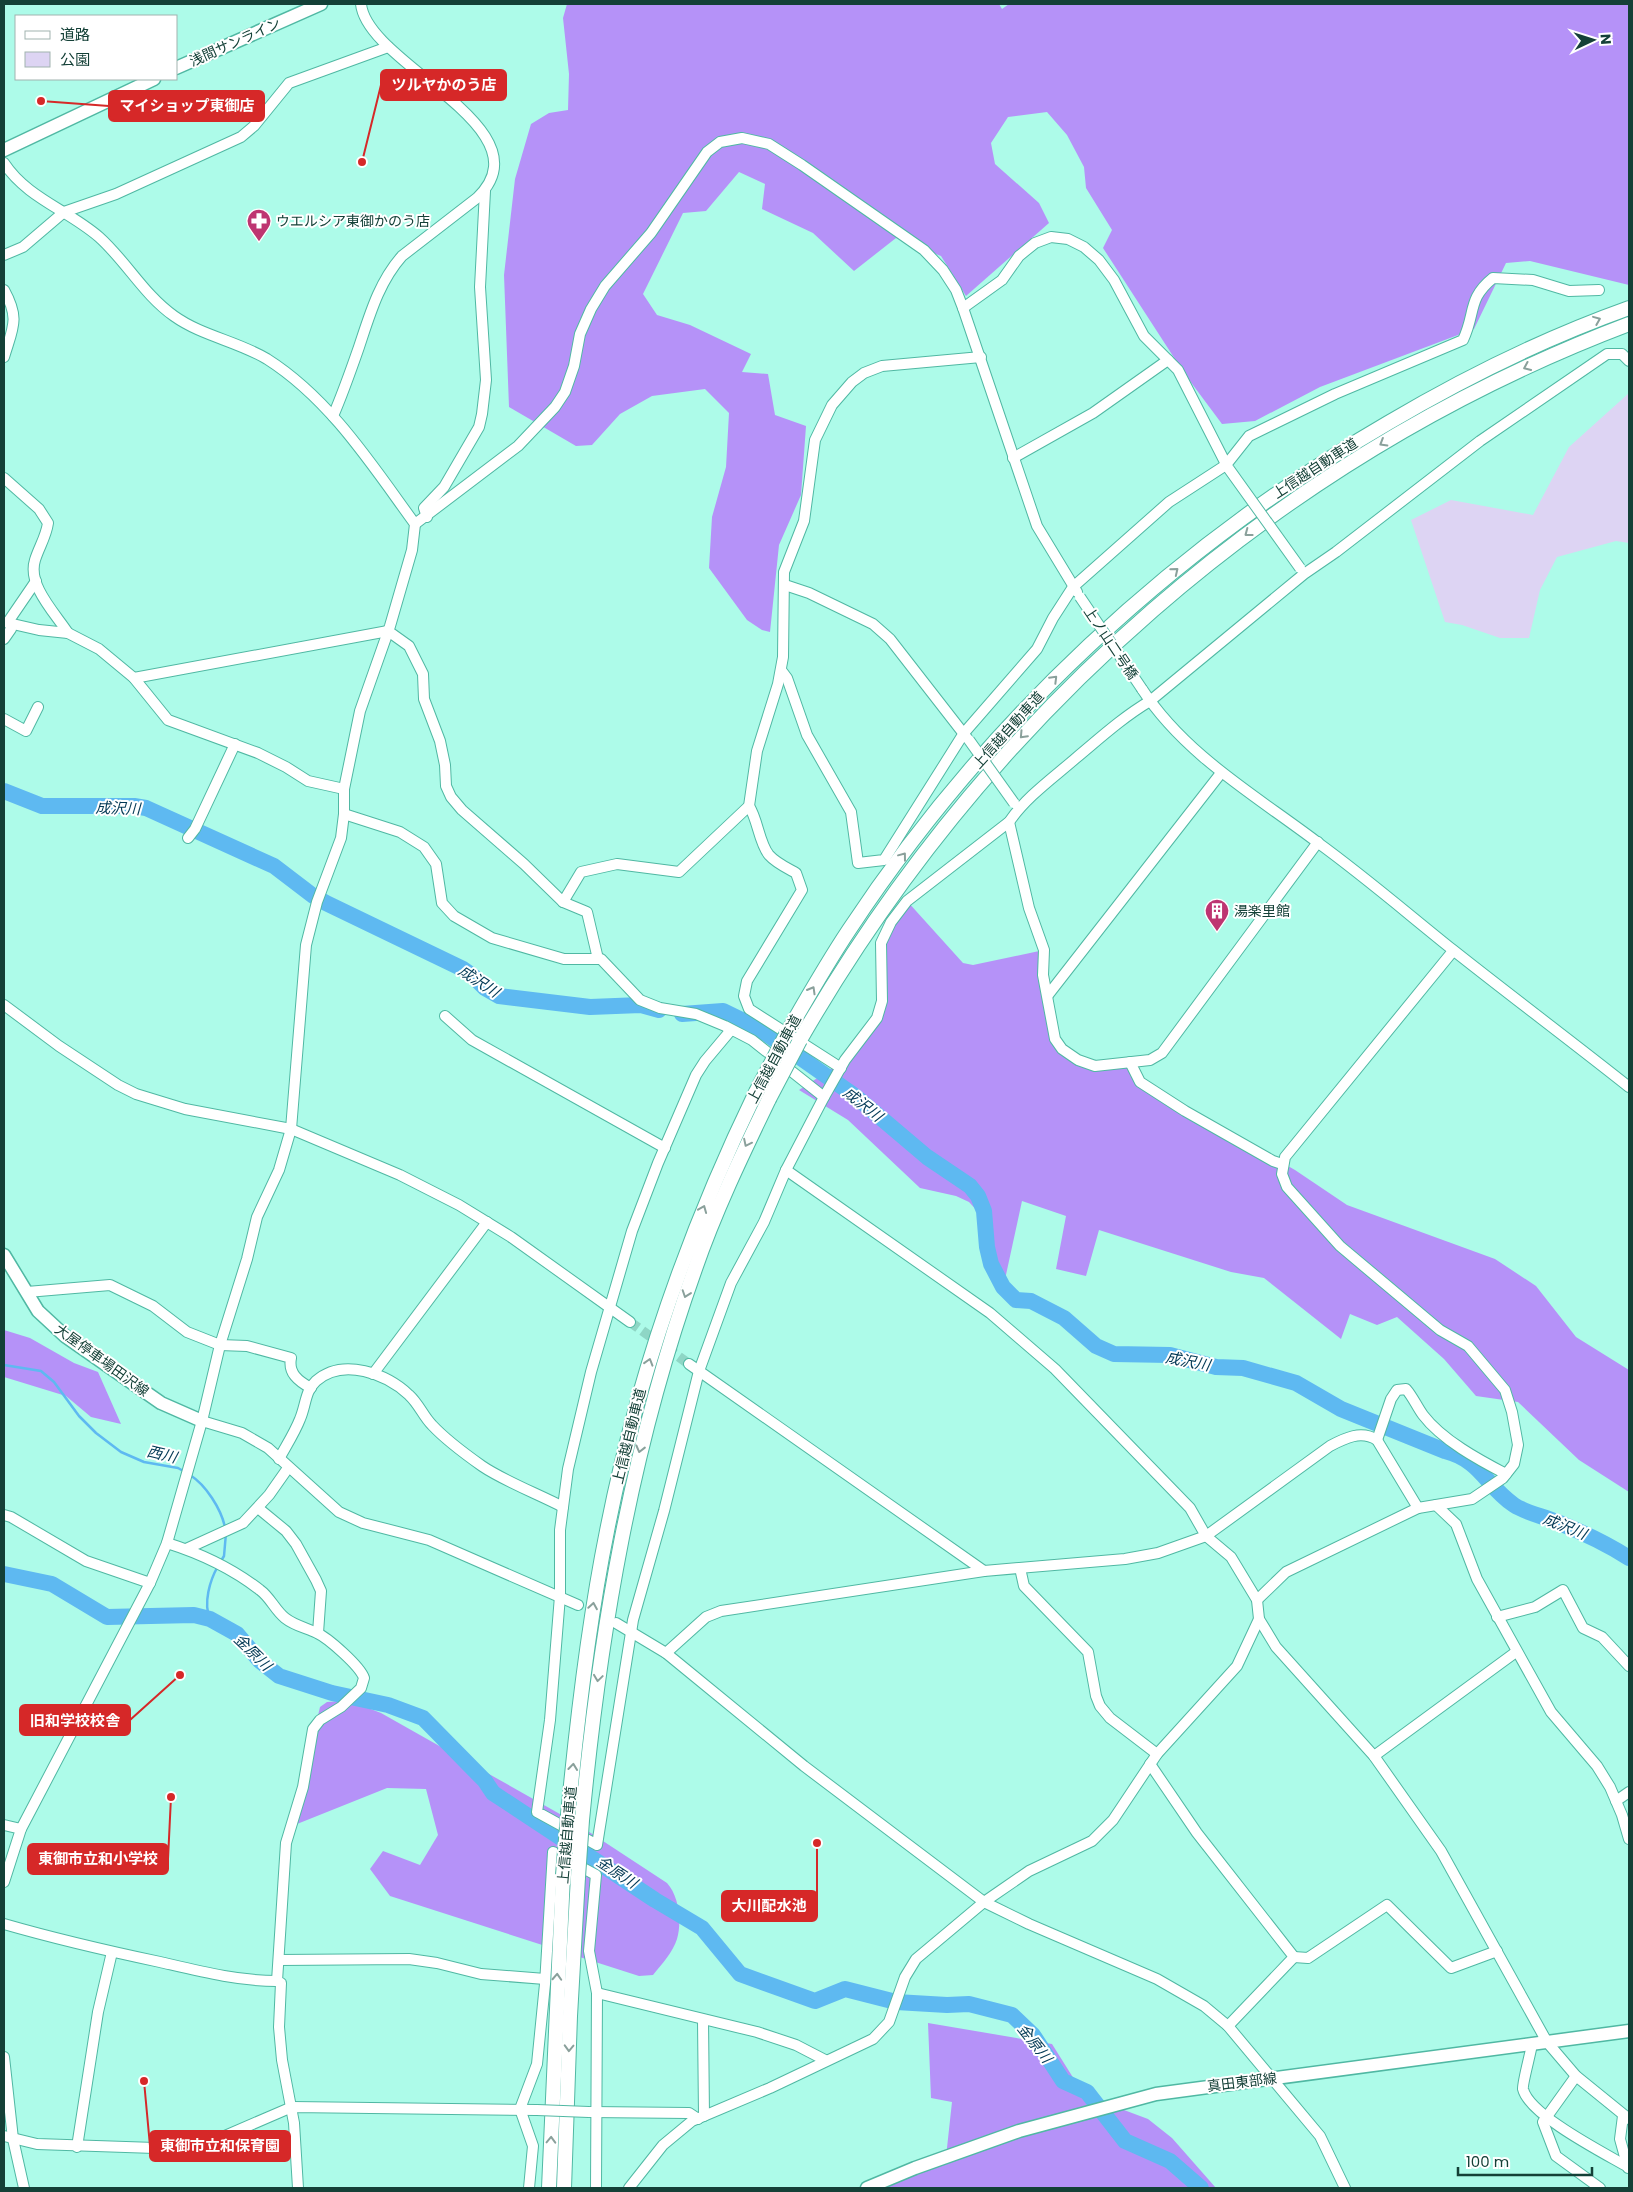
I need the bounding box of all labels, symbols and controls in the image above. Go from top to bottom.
street label: 浅間サンライン [186,13,284,71]
legend [15,15,178,80]
north arrow [1568,15,1618,65]
text: 道路 [60,24,90,45]
text: N [1596,33,1616,45]
text: 公園 [60,49,90,70]
callout: ツルヤかのう店 [381,70,506,100]
text: ツルヤかのう店 [391,74,497,95]
callout: マイショップ東御店 [109,91,264,121]
text: マイショップ東御店 [119,95,255,116]
pharmacy icon: ウエルシア東御かのう店 [246,208,272,242]
place label: ウエルシア東御かのう店 [276,211,430,231]
one-way arrow [1592,316,1601,327]
one-way arrow [1523,361,1532,372]
street label: 上信越自動車道 [1268,433,1362,503]
one-way arrow [1380,437,1389,447]
one-way arrow [1244,527,1254,536]
one-way arrow [1169,567,1178,576]
street label: 上ノ山二号橋 [1079,603,1143,683]
one-way arrow [1048,676,1057,685]
street label: 上信越自動車道 [968,687,1048,773]
one-way arrow [1020,729,1029,738]
water label: 成沢川 [95,797,143,819]
one-way arrow [897,853,905,862]
building icon: 湯楽里館 [1204,898,1230,932]
place label: 湯楽里館 [1234,901,1290,921]
water label: 成沢川 [454,960,505,1003]
one-way arrow [805,987,815,996]
street label: 上信越自動車道 [742,1011,806,1107]
water label: 成沢川 [839,1082,889,1127]
one-way arrow [743,1138,754,1147]
one-way arrow [696,1205,707,1214]
one-way arrow [682,1289,692,1297]
street label: 大屋停車場田沢線 [51,1319,153,1401]
water label: 成沢川 [1164,1346,1214,1376]
one-way arrow [643,1358,653,1367]
street label: 上信越自動車道 [607,1386,651,1486]
water label: 西川 [145,1440,181,1468]
one-way arrow [636,1445,646,1453]
water label: 成沢川 [1540,1508,1592,1545]
one-way arrow [588,1601,598,1610]
water label: 金原川 [230,1629,278,1677]
one-way arrow [593,1674,604,1682]
callout: 旧和学校校舎 [20,1705,130,1735]
text: 旧和学校校舎 [30,1710,121,1731]
one-way arrow [567,1762,578,1770]
street label: 上信越自動車道 [553,1785,581,1885]
callout: 東御市立和小学校 [28,1844,168,1874]
text: 東御市立和小学校 [38,1848,158,1869]
water label: 金原川 [592,1851,643,1894]
callout: 大川配水池 [722,1891,817,1921]
text: 大川配水池 [731,1895,807,1916]
one-way arrow [552,1973,562,1980]
water label: 金原川 [1013,2019,1058,2069]
one-way arrow [564,2044,574,2052]
street label: 真田東部線 [1206,2068,1278,2096]
callout: 東御市立和保育園 [150,2131,290,2161]
text: 東御市立和保育園 [160,2135,280,2156]
one-way arrow [546,2135,556,2143]
scale bar [1458,2144,1592,2176]
text: 100 m [1466,2151,1509,2172]

